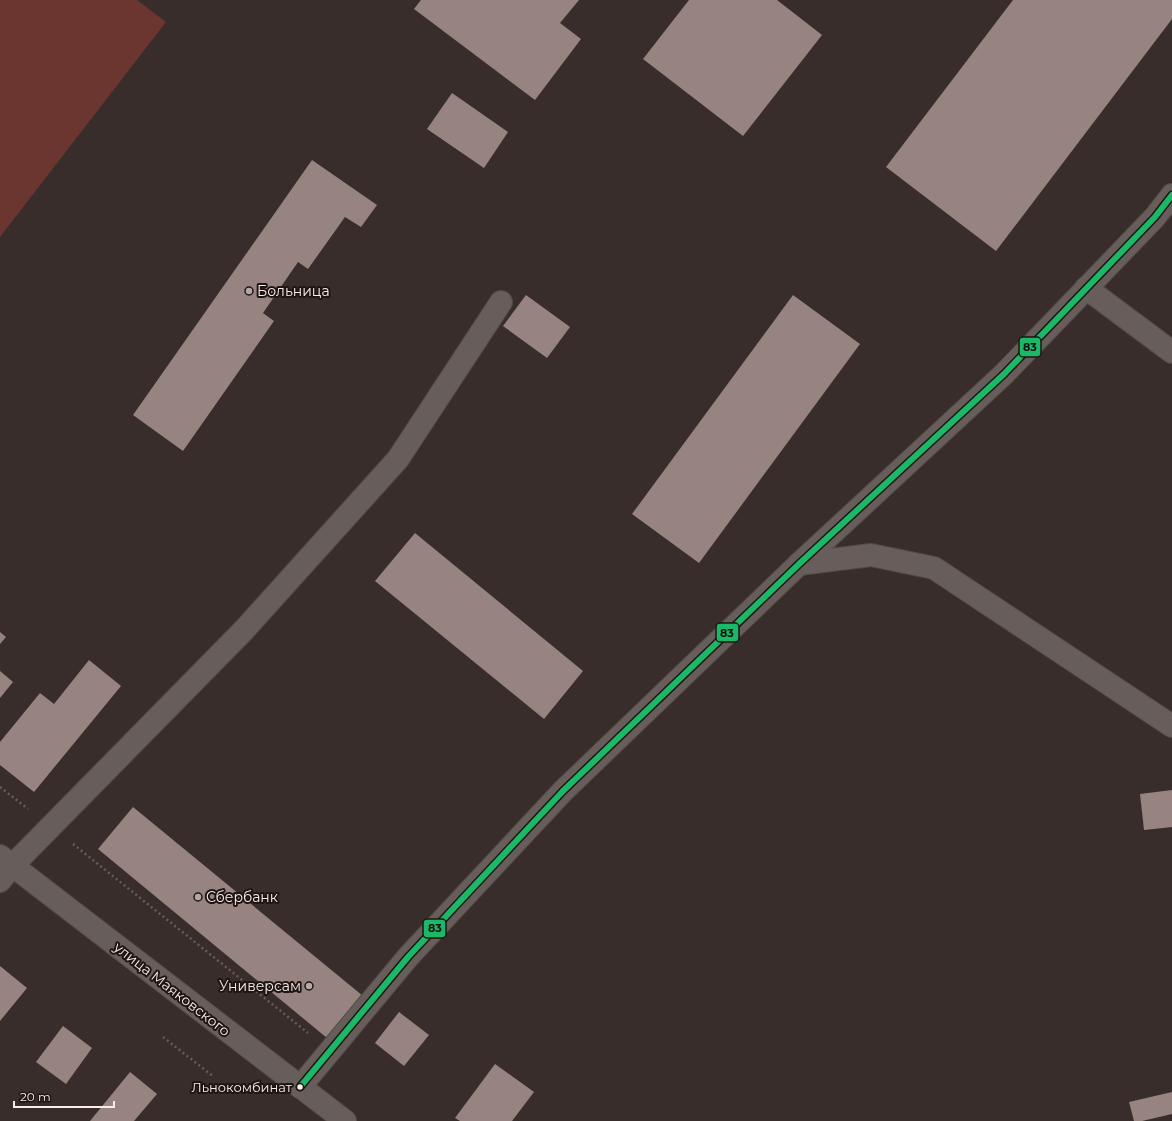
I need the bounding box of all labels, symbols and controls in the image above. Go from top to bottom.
place label: Больница [257,282,330,300]
marker: Больница [244,286,254,296]
line badge: 83 [1019,337,1041,357]
text: 83 [1023,340,1037,354]
line badge: 83 [716,623,739,642]
text: 83 [720,626,734,640]
place label: Сбербанк [206,888,278,906]
marker: Сбербанк [193,892,203,902]
line badge: 83 [423,919,446,938]
text: 83 [428,921,442,935]
street label: улица Маяковского [109,937,234,1040]
place label: Универсам [219,977,301,995]
marker: Универсам [304,981,314,991]
place label: Льнокомбинат [192,1079,293,1095]
marker: Льнокомбинат [295,1082,305,1092]
scale bar [14,1083,114,1109]
text: 20 m [20,1089,51,1104]

